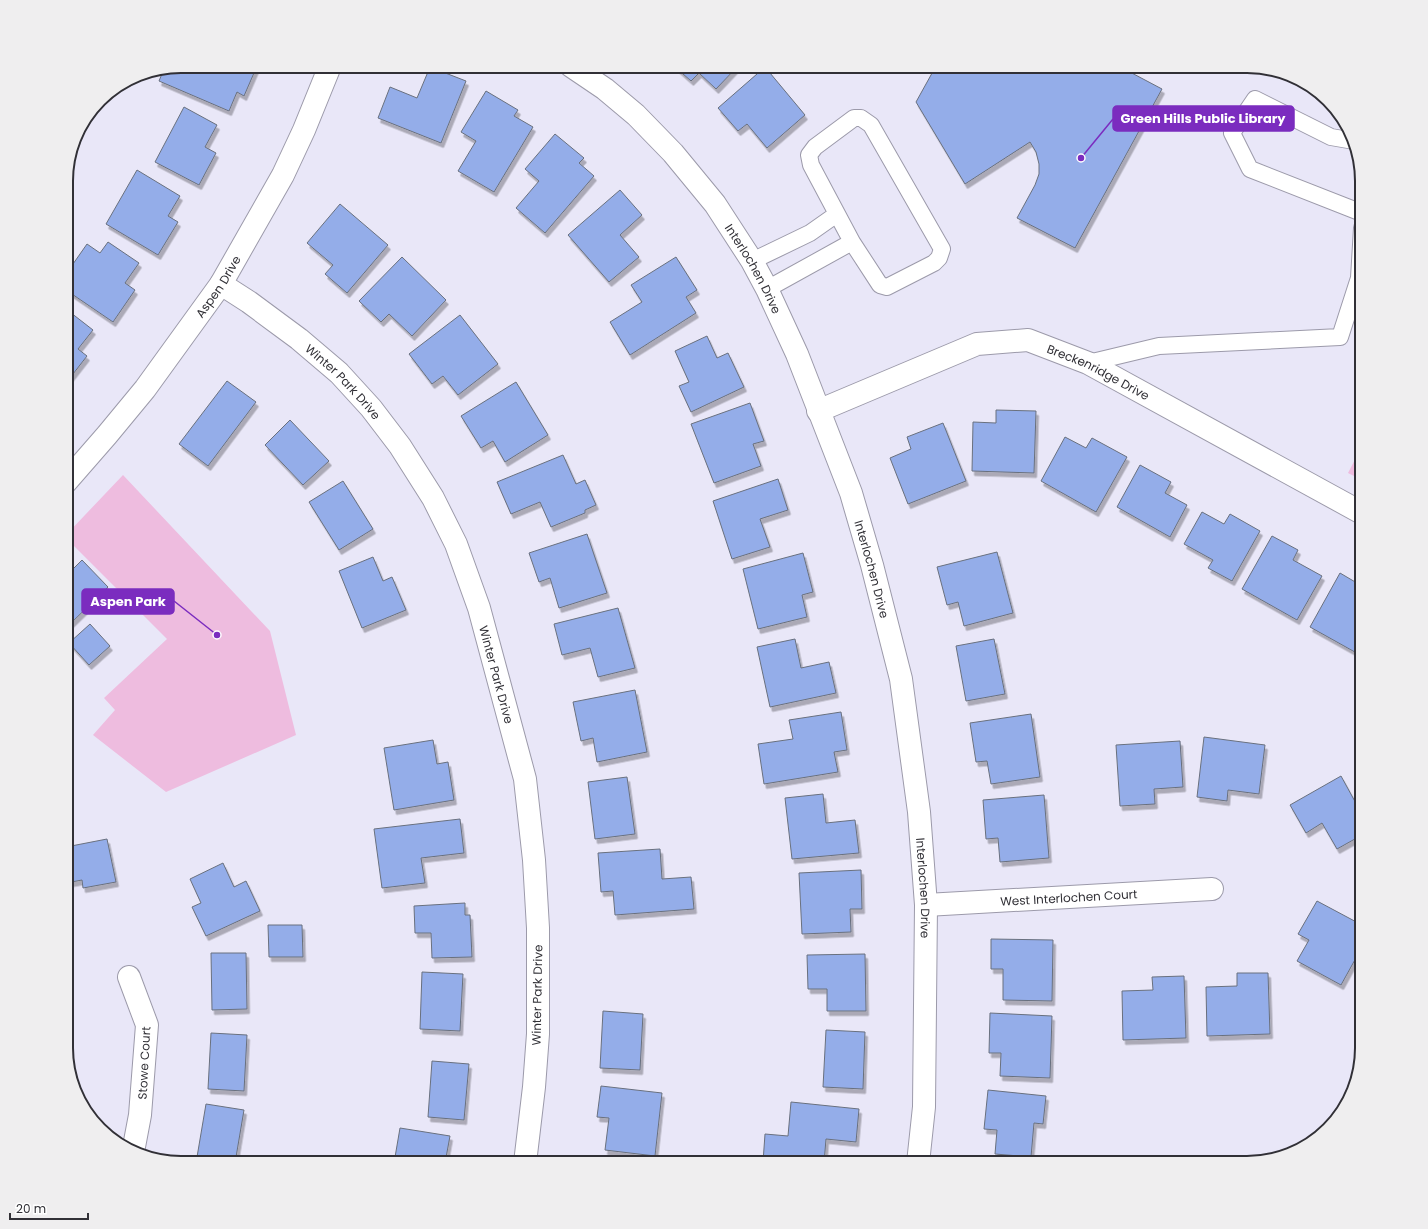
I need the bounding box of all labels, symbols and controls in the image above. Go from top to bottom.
callout: Green Hills Public Library [1113,106,1294,131]
text: Green Hills Public Library [1120,109,1286,128]
street label: Interlochen Drive [721,220,786,316]
street label: Aspen Drive [191,252,244,321]
street label: Winter Park Drive [302,340,385,423]
street label: Breckenridge Drive [1045,340,1153,404]
street label: Interlochen Drive [851,518,894,620]
callout: Aspen Park [82,589,174,614]
text: Aspen Park [90,592,166,611]
street label: Winter Park Drive [476,623,518,725]
street label: Interlochen Drive [912,837,934,938]
street label: West Interlochen Court [1000,885,1138,909]
street label: Winter Park Drive [528,944,546,1046]
street label: Stowe Court [134,1026,154,1100]
scale bar [10,1195,88,1221]
text: 20 m [16,1200,46,1217]

